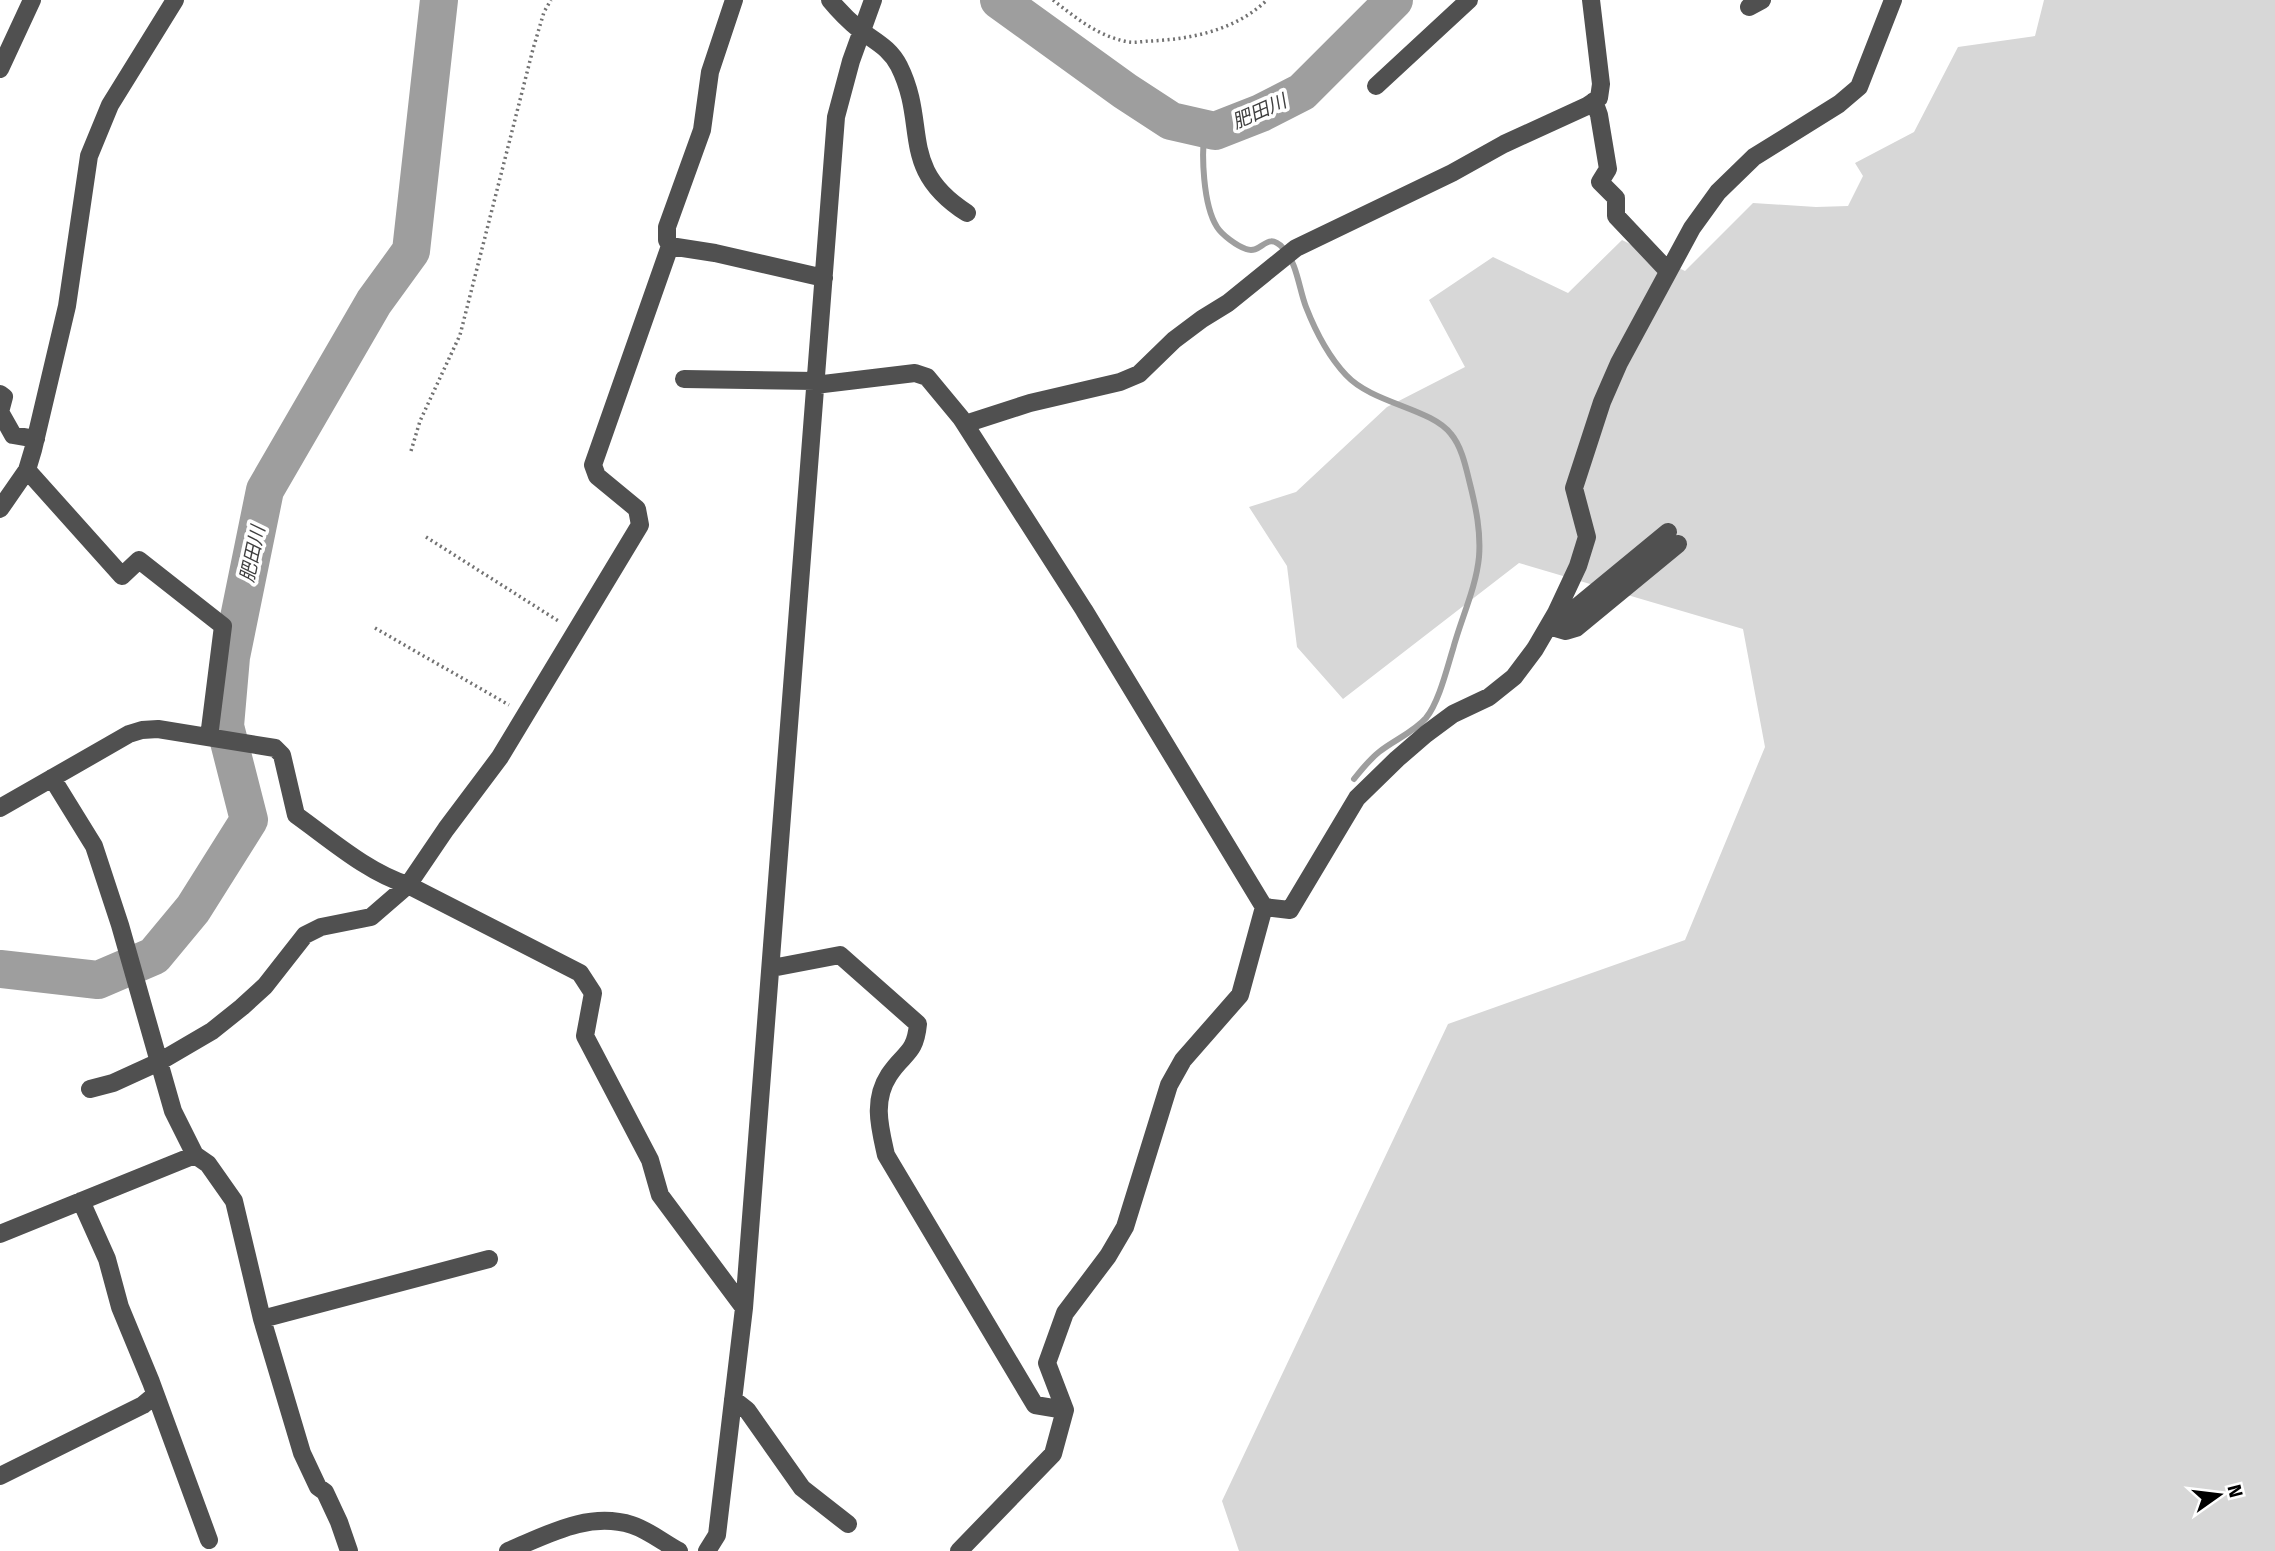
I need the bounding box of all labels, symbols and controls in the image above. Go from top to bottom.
water label: 肥田川 [1228,89,1292,134]
water label: 肥田川 [235,522,270,584]
north arrow [2184,1460,2254,1530]
text: N [2222,1482,2248,1500]

